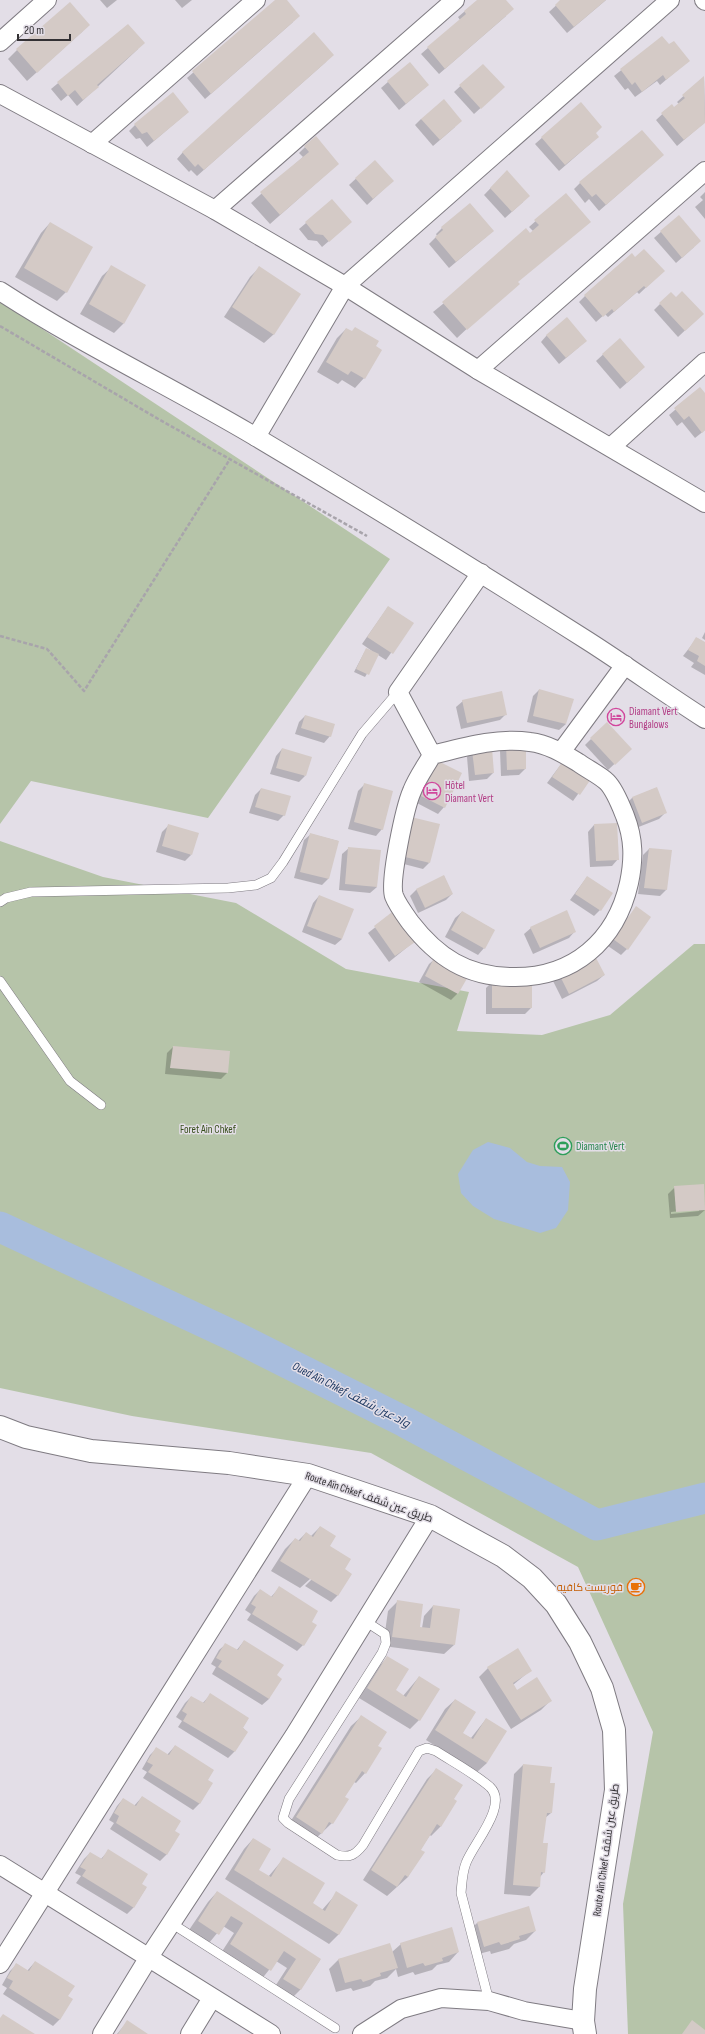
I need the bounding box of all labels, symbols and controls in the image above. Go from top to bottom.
scale bar [18,16,70,42]
text: 20 m [24,23,44,38]
place label: Diamant Vert Bungalows [629,705,678,731]
hotel icon: Diamant Vert Bungalows [606,707,626,727]
place label: Hôtel Diamant Vert [445,779,494,805]
hotel icon: Hôtel Diamant Vert [422,781,442,801]
park label: Foret Ain Chkef [180,1123,237,1136]
sports icon: Diamant Vert [553,1136,573,1156]
place label: Diamant Vert [576,1140,625,1153]
water label: Oued Aïn Chkef واد عين شقف [290,1359,414,1432]
street label: Route Aïn Chkef طريق عين شقف [304,1469,434,1525]
cafe icon: فوريست كافيه [626,1577,646,1597]
place label: فوريست كافيه [557,1581,623,1594]
street label: Route Aïn Chkef طريق عين شقف [590,1783,622,1917]

